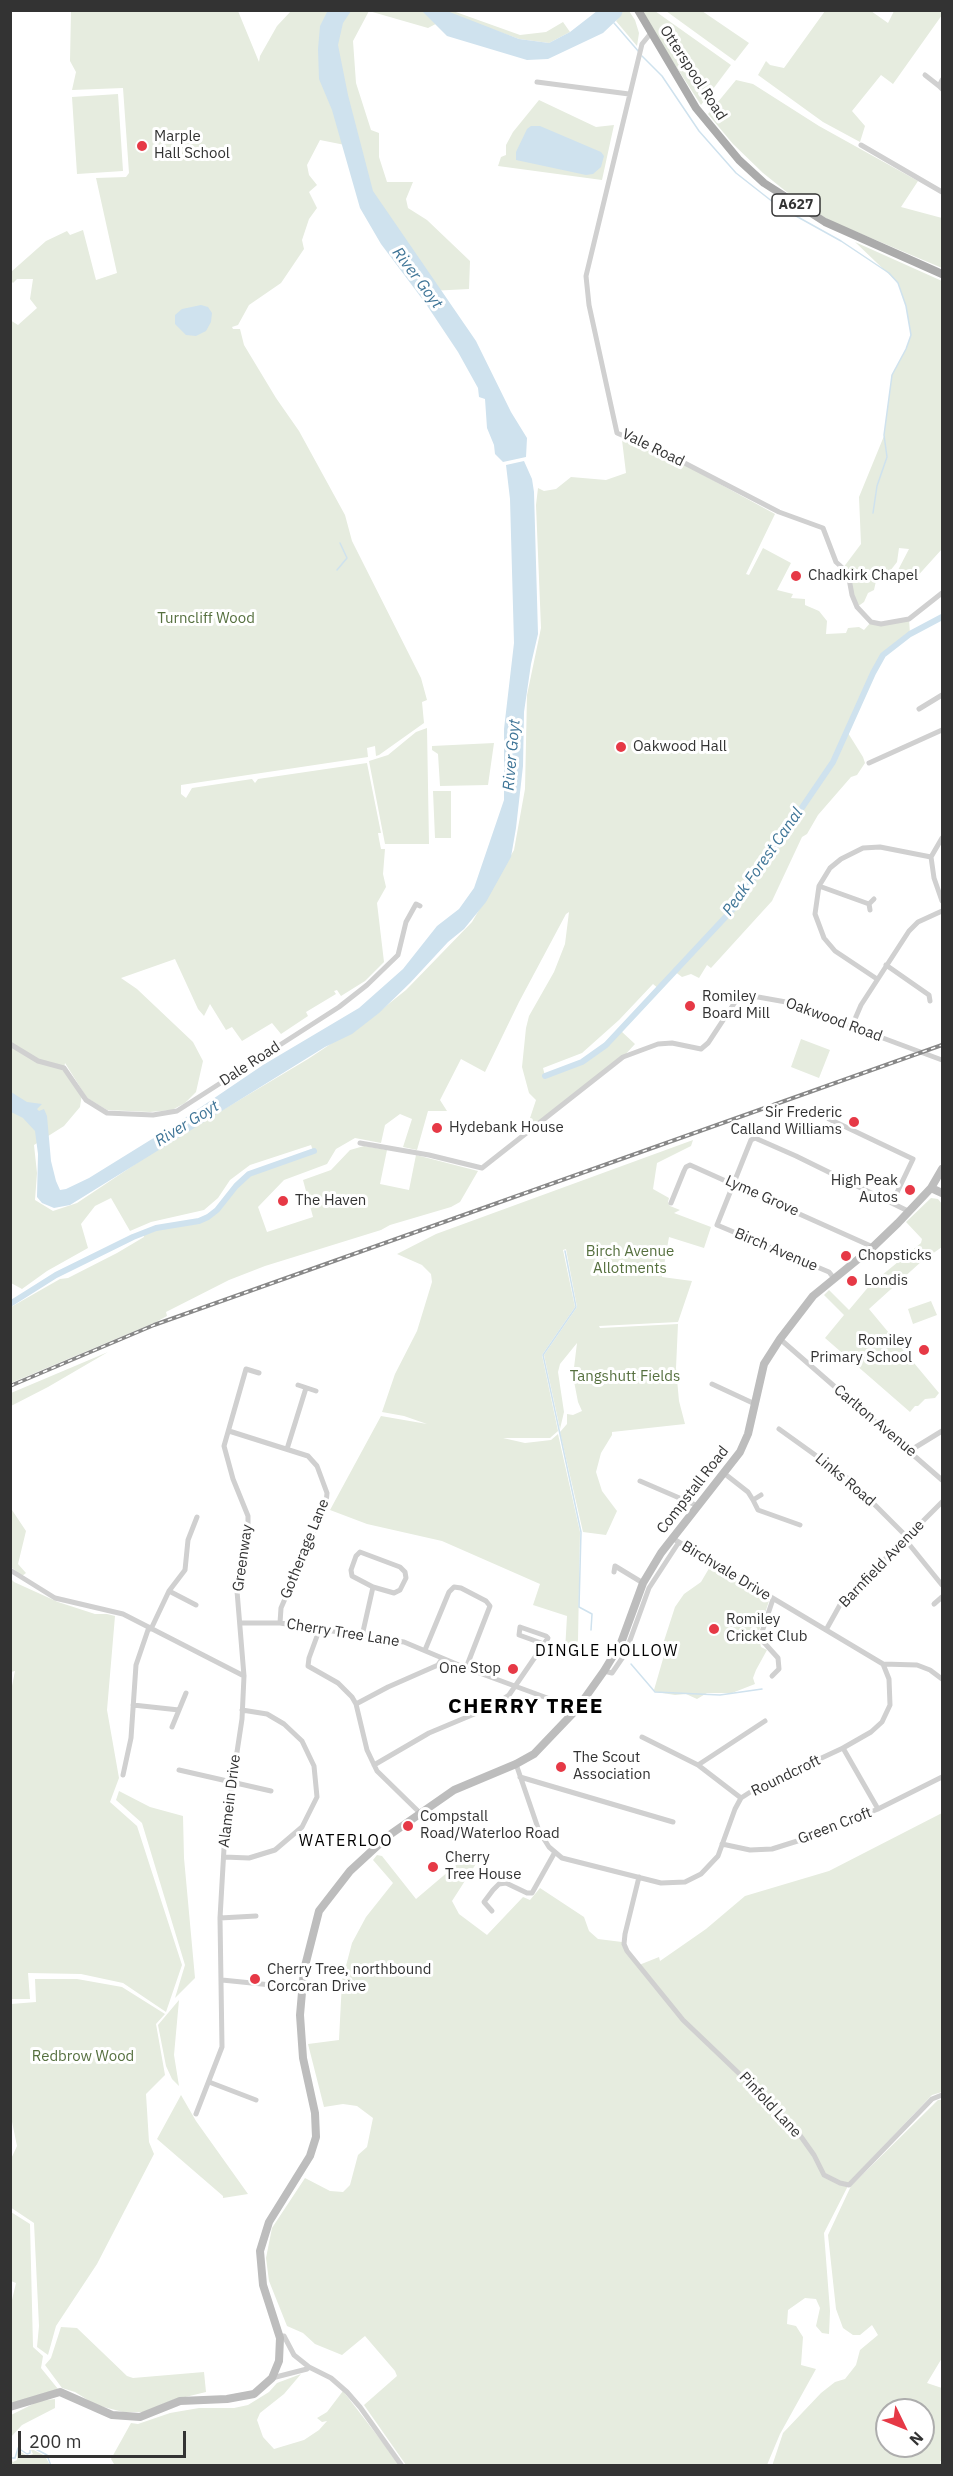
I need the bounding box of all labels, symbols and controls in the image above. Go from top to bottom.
street label: Otterspool Road [656,22,730,124]
place label: Marple Hall School [154,128,230,163]
marker: Marple Hall School [135,139,149,153]
road number: A627 [772,194,820,216]
water label: River Goyt [388,244,446,312]
street label: Vale Road [619,425,687,471]
place label: Chadkirk Chapel [808,567,918,585]
marker: Chadkirk Chapel [789,569,803,583]
park label: Turncliff Wood [157,610,255,628]
water label: River Goyt [499,719,525,791]
place label: Oakwood Hall [633,738,727,756]
marker: Oakwood Hall [614,740,628,754]
water label: Peak Forest Canal [719,804,807,920]
place label: Romiley Board Mill [702,988,770,1023]
street label: Oakwood Road [783,994,885,1046]
marker: Romiley Board Mill [683,999,697,1013]
street label: Dale Road [216,1038,284,1090]
water label: River Goyt [152,1097,222,1151]
place label: Sir Frederic Calland Williams [730,1104,842,1139]
marker: Sir Frederic Calland Williams [847,1115,861,1129]
place label: Hydebank House [449,1119,564,1137]
marker: Hydebank House [430,1121,444,1135]
street label: Lyme Grove [722,1172,802,1220]
place label: High Peak Autos [831,1172,898,1207]
marker: High Peak Autos [903,1183,917,1197]
place label: The Haven [295,1192,366,1210]
marker: The Haven [276,1194,290,1208]
street label: Birch Avenue [732,1224,820,1276]
park label: Birch Avenue Allotments [586,1243,674,1278]
place label: Chopsticks [858,1247,932,1265]
marker: Chopsticks [839,1249,853,1263]
place label: Londis [864,1272,908,1290]
marker: Londis [845,1274,859,1288]
place label: Romiley Primary School [810,1332,912,1367]
marker: Romiley Primary School [917,1343,931,1357]
park label: Tangshutt Fields [570,1368,680,1386]
street label: Carlton Avenue [830,1381,920,1461]
street label: Compstall Road [653,1443,733,1537]
street label: Links Road [811,1450,879,1510]
street label: Gotherage Lane [277,1496,333,1602]
street label: Barnfield Avenue [836,1516,928,1612]
street label: Greenway [229,1523,257,1593]
street label: Birchvale Drive [678,1537,774,1605]
place label: Romiley Cricket Club [726,1611,807,1646]
street label: Cherry Tree Lane [285,1615,401,1651]
marker: Romiley Cricket Club [707,1622,721,1636]
district label: DINGLE HOLLOW [535,1641,679,1661]
place label: One Stop [439,1660,501,1678]
marker: One Stop [506,1662,520,1676]
district label: CHERRY TREE [448,1694,604,1720]
place label: The Scout Association [573,1749,651,1784]
street label: Roundcroft [748,1751,824,1801]
street label: Alamein Drive [215,1753,245,1849]
marker: The Scout Association [554,1760,568,1774]
street label: Green Croft [796,1804,874,1848]
place label: Compstall Road/Waterloo Road [420,1808,560,1843]
marker: Compstall Road/Waterloo Road [401,1819,415,1833]
district label: WATERLOO [299,1831,393,1851]
place label: Cherry Tree House [445,1849,521,1884]
marker: Cherry Tree House [426,1860,440,1874]
place label: Cherry Tree, northbound Corcoran Drive [267,1961,431,1996]
marker: Cherry Tree, northbound Corcoran Drive [248,1972,262,1986]
park label: Redbrow Wood [32,2048,134,2066]
street label: Pinfold Lane [735,2068,805,2142]
north arrow [875,2398,935,2458]
scale bar [21,2419,189,2457]
text: N [905,2428,928,2450]
text: 200 m [29,2430,81,2453]

